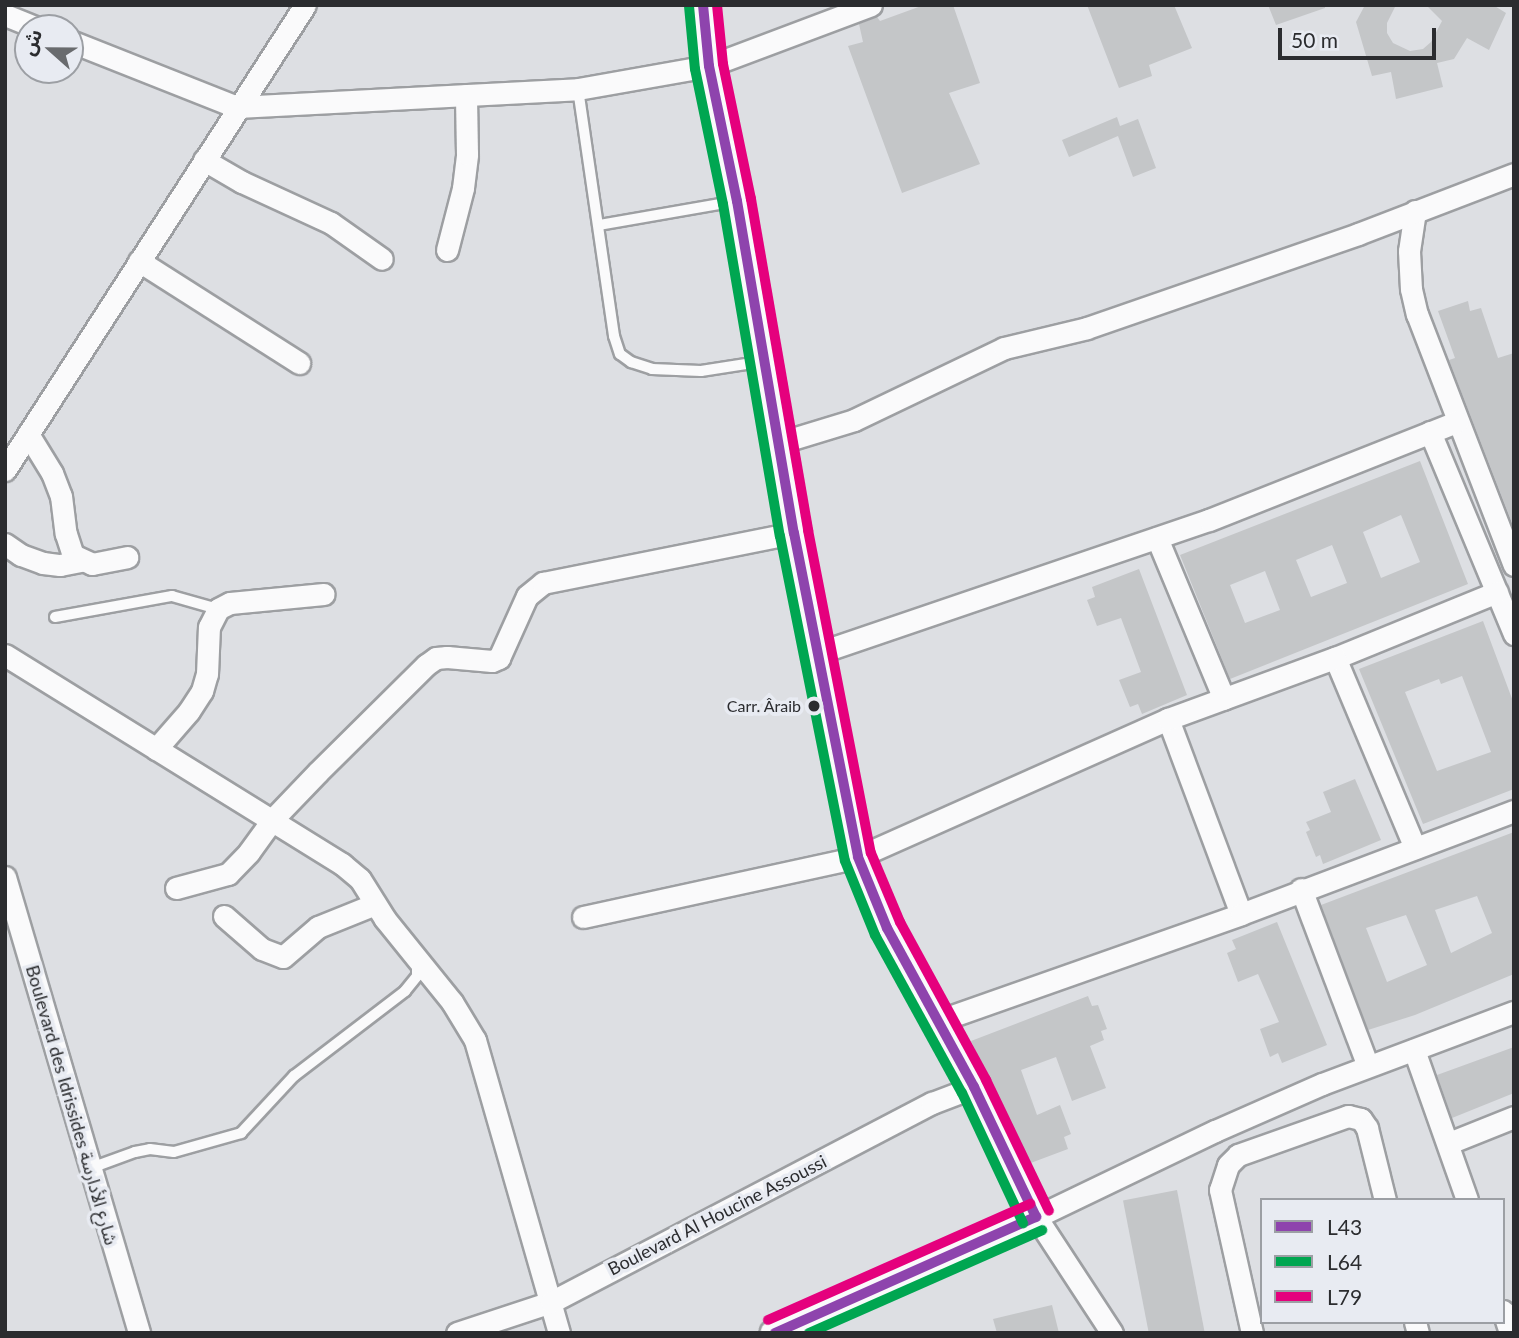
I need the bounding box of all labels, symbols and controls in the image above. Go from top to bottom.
north arrow [14,14,84,84]
scale bar [1281,14,1438,58]
text: ش [15,26,46,58]
text: 50 m [1291,27,1338,52]
place label: Carr. Âraib [726,696,801,716]
marker: Carr. Âraib [807,699,821,713]
street label: Boulevard des Idrissides شارع الأدارسة [22,963,122,1247]
street label: Boulevard Al Houcine Assoussi [603,1150,831,1280]
legend [1260,1198,1505,1324]
text: L43 [1327,1214,1362,1239]
text: L64 [1327,1249,1362,1274]
text: L79 [1327,1284,1362,1309]

